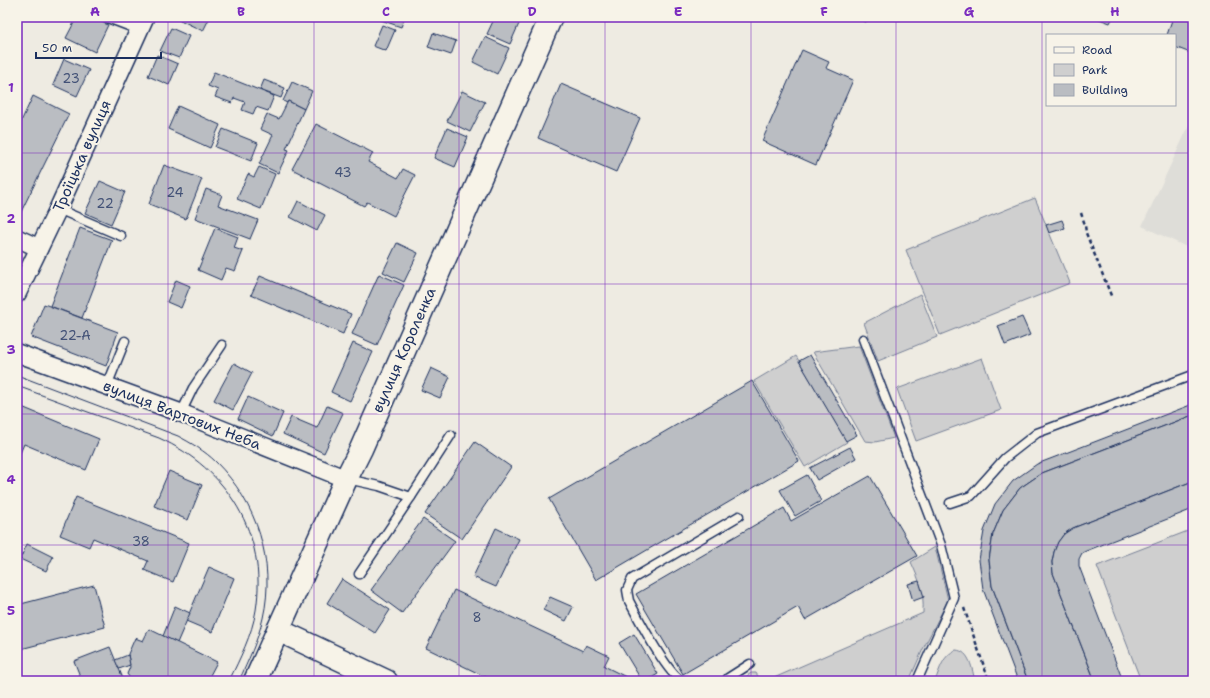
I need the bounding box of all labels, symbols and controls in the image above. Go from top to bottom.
text: A [90,3,100,20]
text: B [237,3,245,20]
text: C [382,3,390,20]
text: D [527,3,537,20]
text: E [674,3,683,20]
text: F [820,3,828,20]
text: G [964,3,975,20]
text: H [1110,3,1120,20]
scale bar [36,34,161,60]
legend [1046,34,1176,106]
text: 50 m [42,40,72,56]
text: Road [1082,42,1113,58]
text: Park [1082,62,1108,78]
house number: 23 [62,70,80,87]
text: 1 [8,79,14,96]
text: Building [1082,82,1128,98]
street label: Троїцька вулиця [48,97,116,215]
house number: 43 [334,164,352,181]
house number: 24 [166,184,184,201]
house number: 22 [96,195,114,212]
text: 2 [6,210,16,227]
street label: вулиця Короленка [367,283,441,416]
house number: 22-А [59,327,91,344]
text: 3 [6,341,16,358]
street label: вулиця Вартових Неба [100,376,265,455]
text: 4 [6,471,16,488]
house number: 38 [132,533,150,550]
text: 5 [7,602,15,619]
house number: 8 [472,609,482,626]

